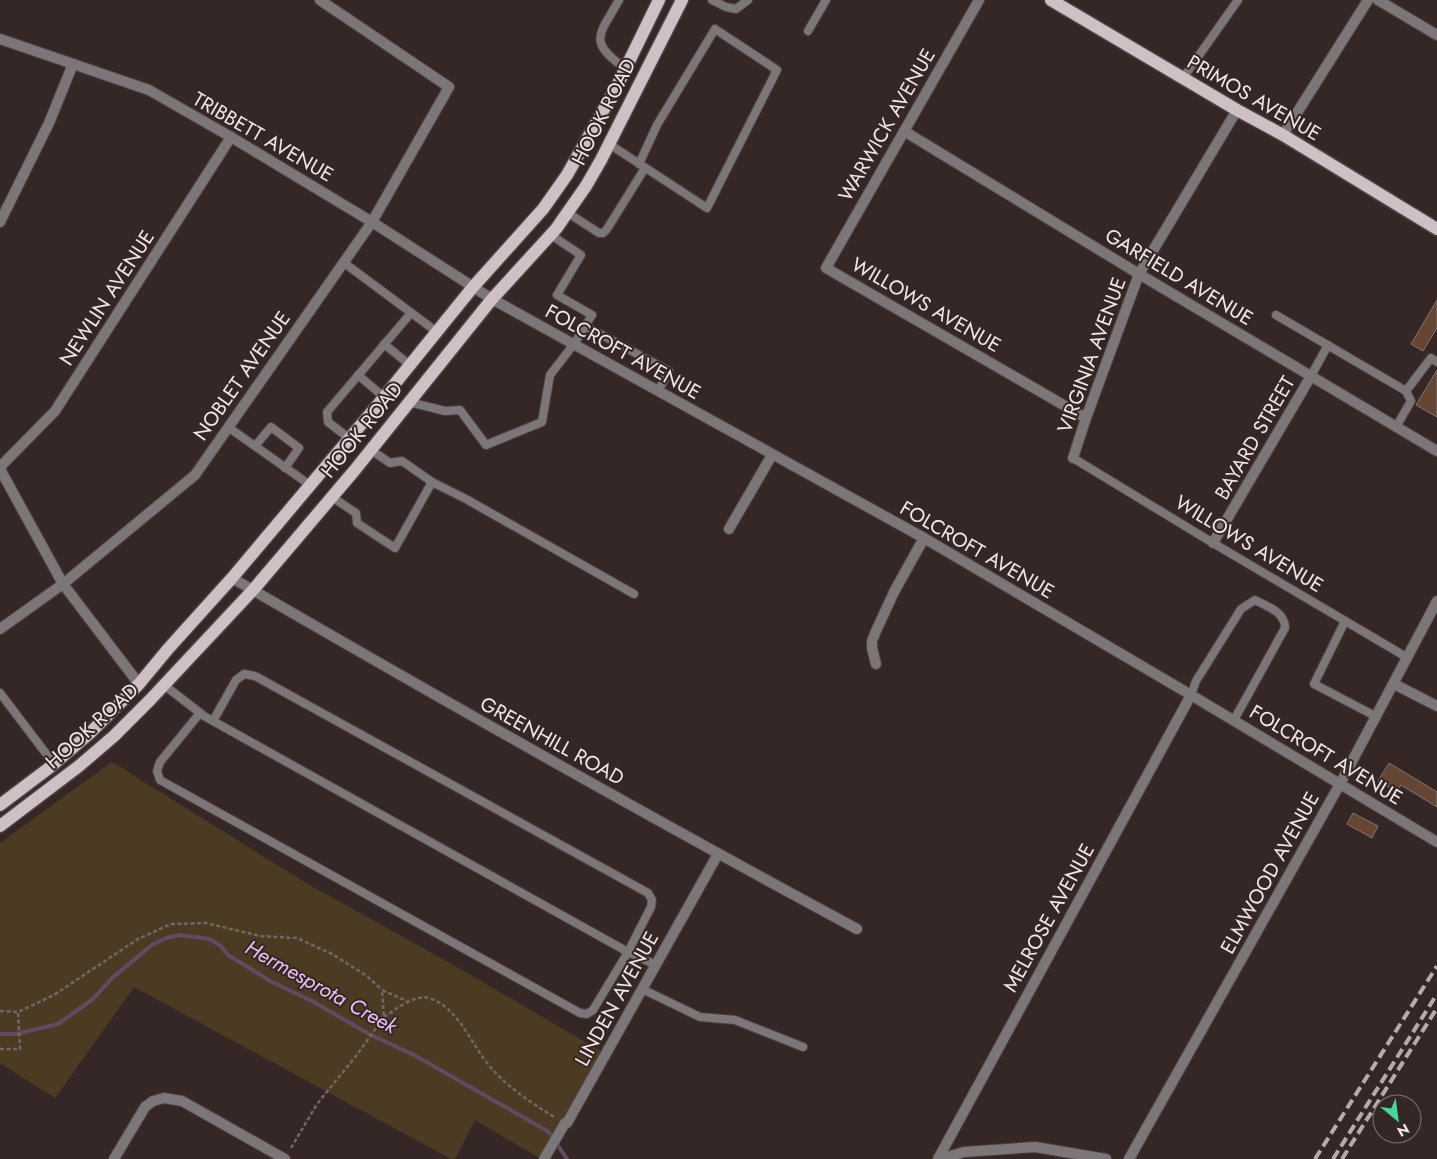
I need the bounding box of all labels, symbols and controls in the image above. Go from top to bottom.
street label: WARWICK AVENUE [831,43,943,207]
street label: PRIMOS AVENUE [1182,48,1326,148]
street label: HOOK ROAD [565,54,643,170]
street label: TRIBBETT AVENUE [187,85,339,189]
street label: GARFIELD AVENUE [1099,221,1259,333]
street label: NEWLIN AVENUE [52,225,162,371]
street label: WILLOWS AVENUE [846,250,1006,360]
street label: VIRGINIA AVENUE [1050,273,1134,437]
street label: FOLCROFT AVENUE [540,297,706,407]
street label: NOBLET AVENUE [186,305,298,447]
street label: BAYARD STREET [1208,370,1303,505]
street label: HOOK ROAD [314,376,410,484]
street label: WILLOWS AVENUE [1169,488,1329,600]
street label: FOLCROFT AVENUE [894,494,1060,606]
street label: HOOK ROAD [39,676,145,776]
street label: GREENHILL ROAD [475,689,629,793]
street label: FOLCROFT AVENUE [1244,698,1408,812]
street label: ELMWOOD AVENUE [1213,787,1327,959]
street label: MELROSE AVENUE [996,839,1102,997]
street label: LINDEN AVENUE [568,926,666,1072]
water label: Hermesprota Creek [240,933,403,1042]
north arrow [1372,1094,1422,1144]
text: N [1394,1119,1413,1142]

